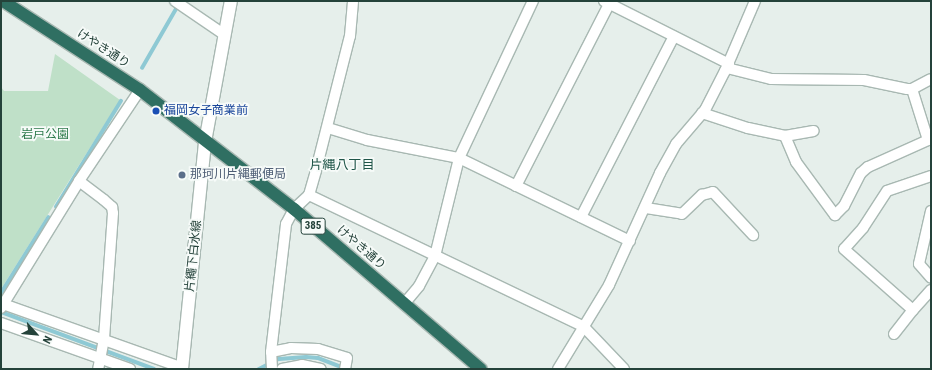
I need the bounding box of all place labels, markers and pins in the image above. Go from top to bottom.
place label: 福岡女子商業前 [164,104,248,118]
marker: 福岡女子商業前 [151,106,161,116]
place label: 那珂川片縄郵便局 [190,168,286,182]
marker: 那珂川片縄郵便局 [177,170,187,180]

